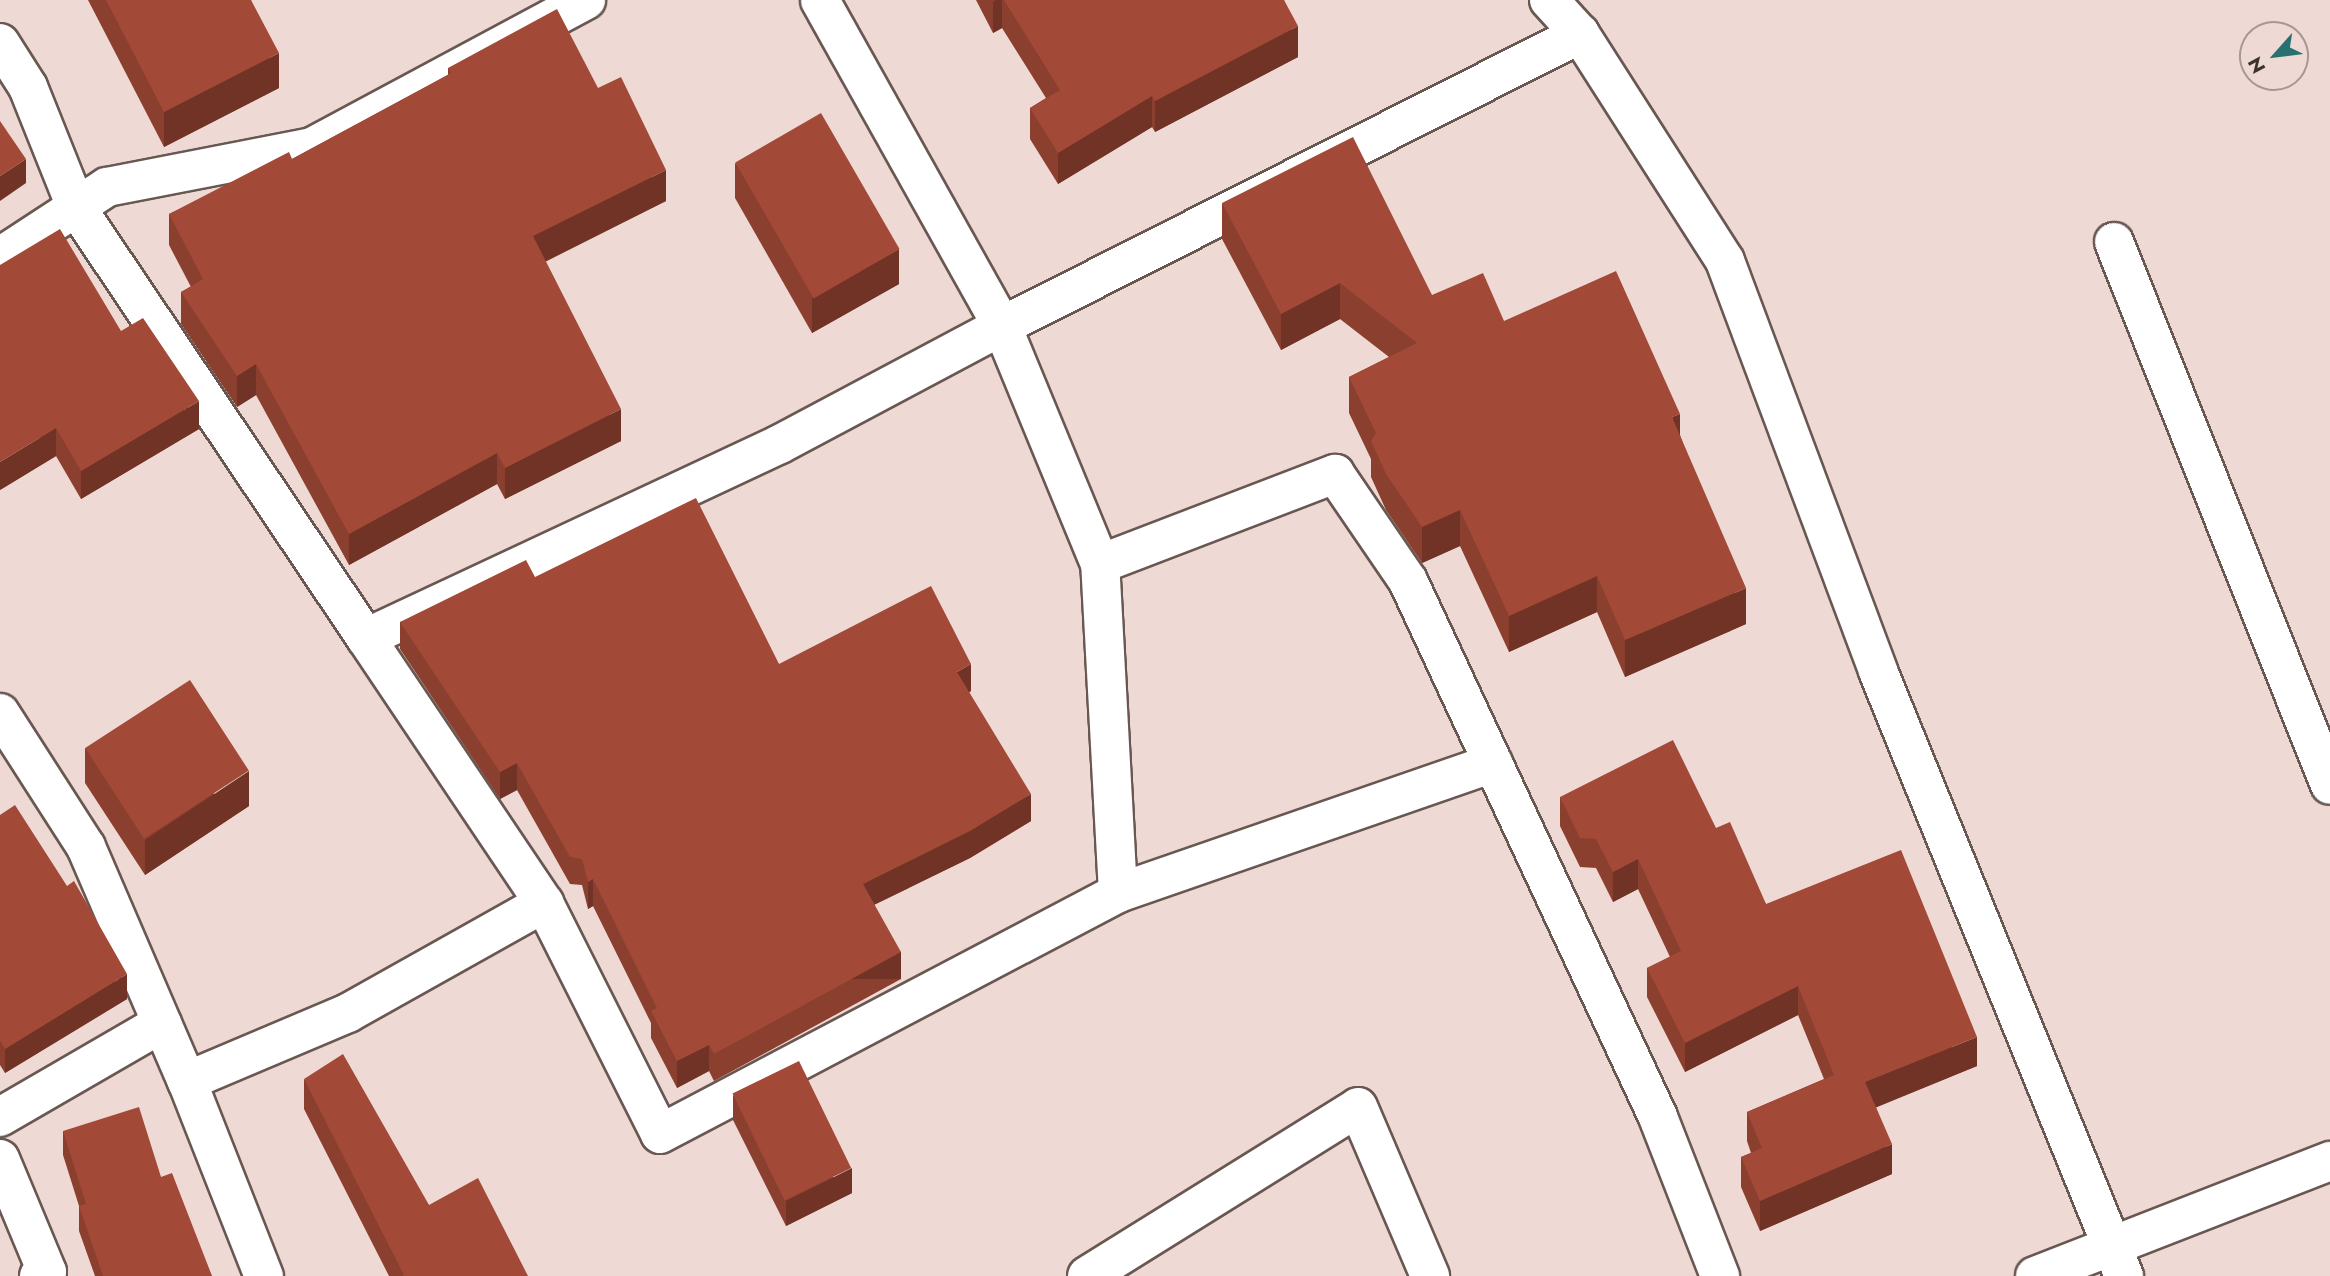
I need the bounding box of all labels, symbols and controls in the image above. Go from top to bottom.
north arrow [2239,21,2309,91]
text: N [2241,52,2272,78]

